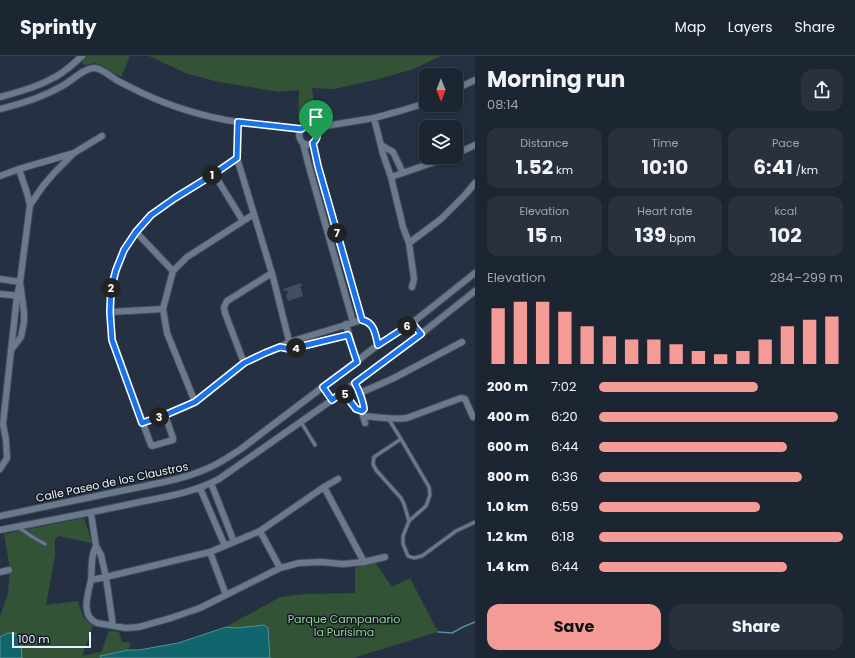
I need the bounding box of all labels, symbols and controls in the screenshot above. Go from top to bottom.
text: Sprintly [20,14,96,41]
text: Map [675,17,706,37]
text: Layers [728,17,772,37]
text: Share [794,17,835,37]
text: Morning run [487,64,625,95]
north arrow [419,68,463,112]
map controls [419,68,463,164]
button: share [801,69,843,111]
text: 08:14 [487,95,518,114]
pin [299,100,333,141]
icon: arrive [305,106,327,128]
button: layers [419,120,463,164]
text: Distance [520,135,568,151]
text: Time [652,135,678,151]
text: Pace [772,135,799,151]
text: 1.52 [516,153,553,181]
text: 10:10 [642,153,688,181]
text: 6:41 [753,153,793,181]
text: km [553,162,573,178]
text: /km [793,162,818,178]
pin: 1 [202,165,222,185]
text: 1 [210,167,214,183]
text: Elevation [520,203,569,219]
text: Heart rate [637,203,693,219]
text: kcal [774,203,797,219]
text: 15 [527,221,547,249]
text: 139 [634,221,666,249]
text: 102 [770,221,802,249]
pin: 7 [327,223,347,243]
text: 7 [334,225,340,241]
text: m [547,230,562,246]
text: bpm [666,230,696,246]
text: Elevation [487,268,546,287]
text: 284–299 m [770,268,843,287]
pin: 2 [101,278,121,298]
text: 2 [108,280,114,296]
pin: 6 [397,316,417,336]
text: 6 [403,318,411,334]
pin: 4 [286,338,306,358]
text: 4 [292,340,300,356]
text: 200 m [487,377,528,396]
text: 7:02 [551,377,577,396]
pin: 5 [335,384,355,404]
text: 5 [341,386,349,402]
pin: 3 [149,407,169,427]
text: 400 m [487,407,529,426]
text: 6:20 [551,407,578,426]
text: 3 [156,409,162,425]
text: 600 m [487,437,529,456]
text: 6:44 [551,437,578,456]
street label: Calle Paseo de los Claustros [34,458,190,506]
text: 800 m [487,467,529,486]
text: 6:36 [551,467,578,486]
text: 1.0 km [487,497,529,516]
text: 6:59 [551,497,578,516]
text: 1.2 km [487,527,528,546]
text: 6:18 [551,527,574,546]
text: 1.4 km [487,557,529,576]
text: 6:44 [551,557,578,576]
button: Save [487,604,661,650]
button: Share [669,604,843,650]
park label: Parque Campanario la Purisima [288,611,400,640]
scale bar [12,630,91,649]
text: 100 m [18,631,50,647]

